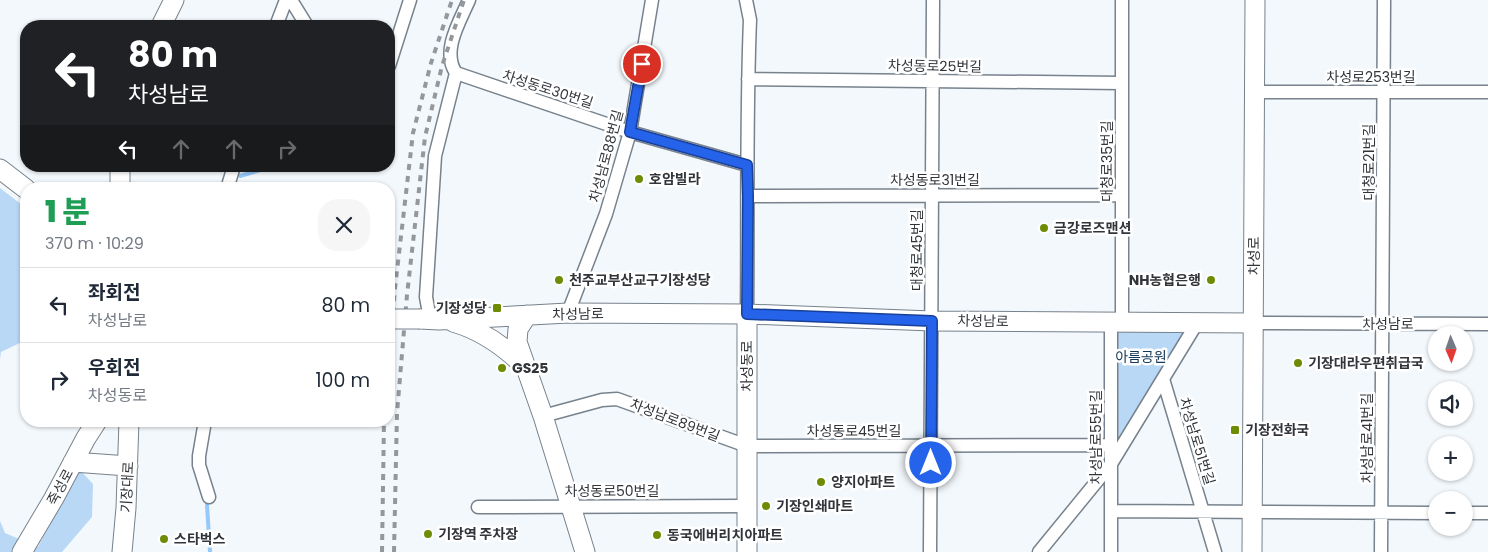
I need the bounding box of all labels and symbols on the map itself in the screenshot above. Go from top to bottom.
pin [621,43,663,85]
street label: 차성동로25번길 [888,55,982,77]
street label: 차성동로30번길 [500,65,596,113]
street label: 차성로253번길 [1326,67,1416,87]
street label: 차성남로88번길 [584,108,628,204]
street label: 대청로35번길 [1097,120,1117,202]
street label: 대청로21번길 [1359,124,1379,200]
place label: 호암빌라 [649,169,701,189]
street label: 차성동로31번길 [890,170,980,190]
marker: 호암빌라 [633,173,645,185]
street label: 대청로45번길 [907,209,927,291]
place label: 금강로즈맨션 [1054,218,1131,238]
marker: 금강로즈맨션 [1038,222,1050,234]
street label: 차성로 [1244,237,1264,275]
place label: 천주교부산교구기장성당 [569,270,711,290]
place label: NH농협은행 [1129,270,1201,290]
marker: 천주교부산교구기장성당 [553,274,565,286]
marker: NH농협은행 [1205,274,1217,286]
place label: 기장성당 [435,298,487,318]
marker: 기장성당 [491,302,503,314]
street label: 차성남로 [552,304,604,324]
street label: 차성남로 [957,311,1009,331]
street label: 차성남로 [1362,314,1414,334]
north arrow [1428,326,1472,371]
street label: 차성동로 [737,340,757,392]
park label: 아름공원 [1115,347,1167,367]
place label: 기장대라우편취급국 [1308,353,1424,373]
marker: 기장대라우편취급국 [1292,357,1304,369]
place label: GS25 [512,358,548,378]
marker: GS25 [496,362,508,374]
street label: 차성남로55번길 [1086,390,1106,484]
street label: 차성남로41번길 [1357,393,1377,483]
street label: 차성남로89번길 [627,394,723,446]
street label: 차성남로51번길 [1174,395,1220,487]
place label: 기장전화국 [1245,420,1310,440]
street label: 차성동로45번길 [807,421,901,441]
marker: 기장전화국 [1229,424,1241,436]
position arrow [904,436,956,488]
street label: 기장대로 [116,461,138,513]
street label: 죽성로 [42,465,78,509]
place label: 양지아파트 [831,472,896,492]
marker: 양지아파트 [815,476,827,488]
street label: 차성동로50번길 [565,481,659,501]
place label: 기장인쇄마트 [776,496,853,516]
marker: 기장인쇄마트 [760,500,772,512]
place label: 기장역 주차장 [438,524,518,544]
place label: 동국에버리치아파트 [667,525,783,545]
marker: 기장역 주차장 [422,528,434,540]
place label: 스타벅스 [174,529,226,549]
marker: 동국에버리치아파트 [651,529,663,541]
marker: 스타벅스 [158,533,170,545]

